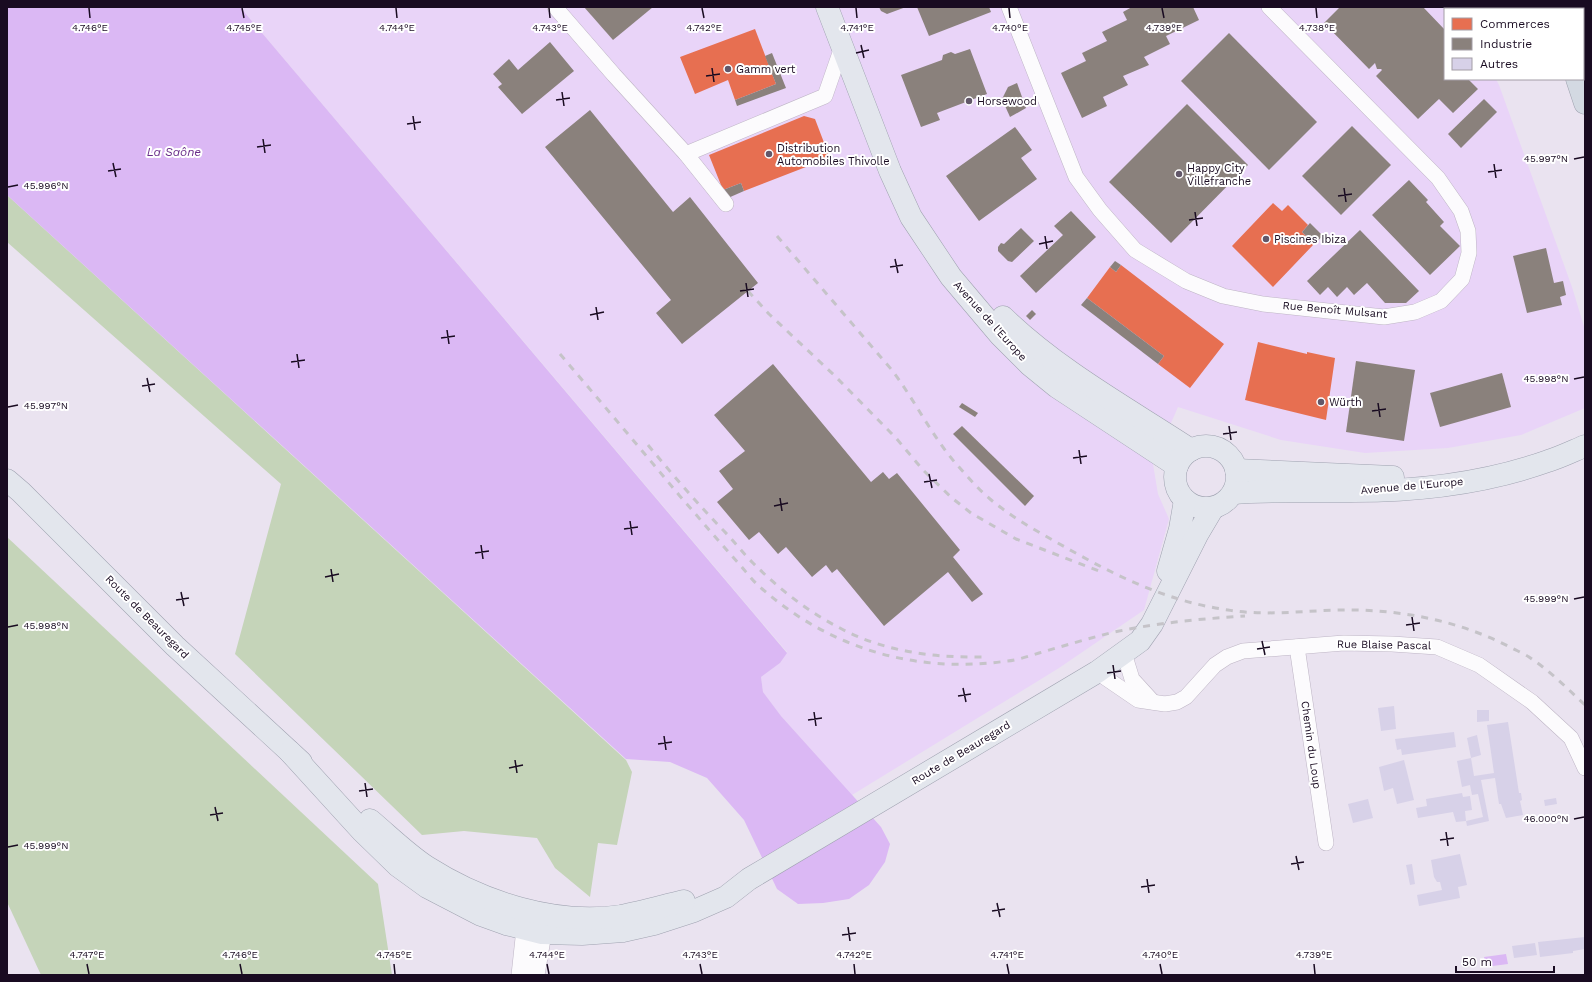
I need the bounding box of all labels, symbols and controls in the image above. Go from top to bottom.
legend [1444,8,1584,80]
text: Commerces [1480,17,1550,31]
text: 4.746°E [72,22,108,33]
text: 4.745°E [226,22,262,33]
text: 4.744°E [379,22,415,33]
text: 4.743°E [532,22,568,33]
text: 4.742°E [686,22,722,33]
text: 4.741°E [840,22,874,33]
text: 4.740°E [992,22,1028,33]
text: 4.739°E [1146,22,1182,33]
text: 4.738°E [1299,22,1335,33]
text: Industrie [1480,37,1532,51]
text: Autres [1480,57,1518,71]
place label: Gamm vert [736,63,796,76]
marker: Gamm vert [723,64,733,74]
place label: Horsewood [977,95,1037,108]
marker: Horsewood [964,96,974,106]
place label: Distribution Automobiles Thivolle [777,142,890,168]
water label: La Saône [147,145,201,159]
marker: Distribution Automobiles Thivolle [764,149,774,159]
text: 45.997°N [1524,153,1568,164]
place label: Happy City Villefranche [1187,162,1251,188]
marker: Happy City Villefranche [1174,169,1184,179]
text: 45.996°N [24,180,68,191]
place label: Piscines Ibiza [1274,233,1346,246]
marker: Piscines Ibiza [1261,234,1271,244]
street label: Avenue de l'Europe [951,278,1029,364]
street label: Rue Benoît Mulsant [1282,299,1388,321]
text: 45.998°N [1523,373,1569,384]
place label: Würth [1329,396,1362,409]
marker: Würth [1316,397,1326,407]
text: 45.997°N [24,400,68,411]
street label: Avenue de l'Europe [1360,475,1464,497]
street label: Route de Beauregard [103,573,191,661]
text: 45.999°N [1523,593,1569,604]
text: 45.998°N [23,620,69,631]
street label: Rue Blaise Pascal [1337,638,1432,652]
street label: Chemin du Loup [1298,700,1324,790]
street label: Route de Beauregard [909,718,1013,788]
text: 46.000°N [1523,813,1569,824]
text: 45.999°N [23,840,69,851]
scale bar [1456,948,1554,974]
text: 4.747°E [70,949,104,960]
text: 4.746°E [222,949,258,960]
text: 4.745°E [376,949,412,960]
text: 4.744°E [529,949,565,960]
text: 4.743°E [682,949,718,960]
text: 4.742°E [836,949,872,960]
text: 4.741°E [990,949,1024,960]
text: 4.740°E [1142,949,1178,960]
text: 4.739°E [1296,949,1332,960]
text: 50 m [1462,955,1492,969]

